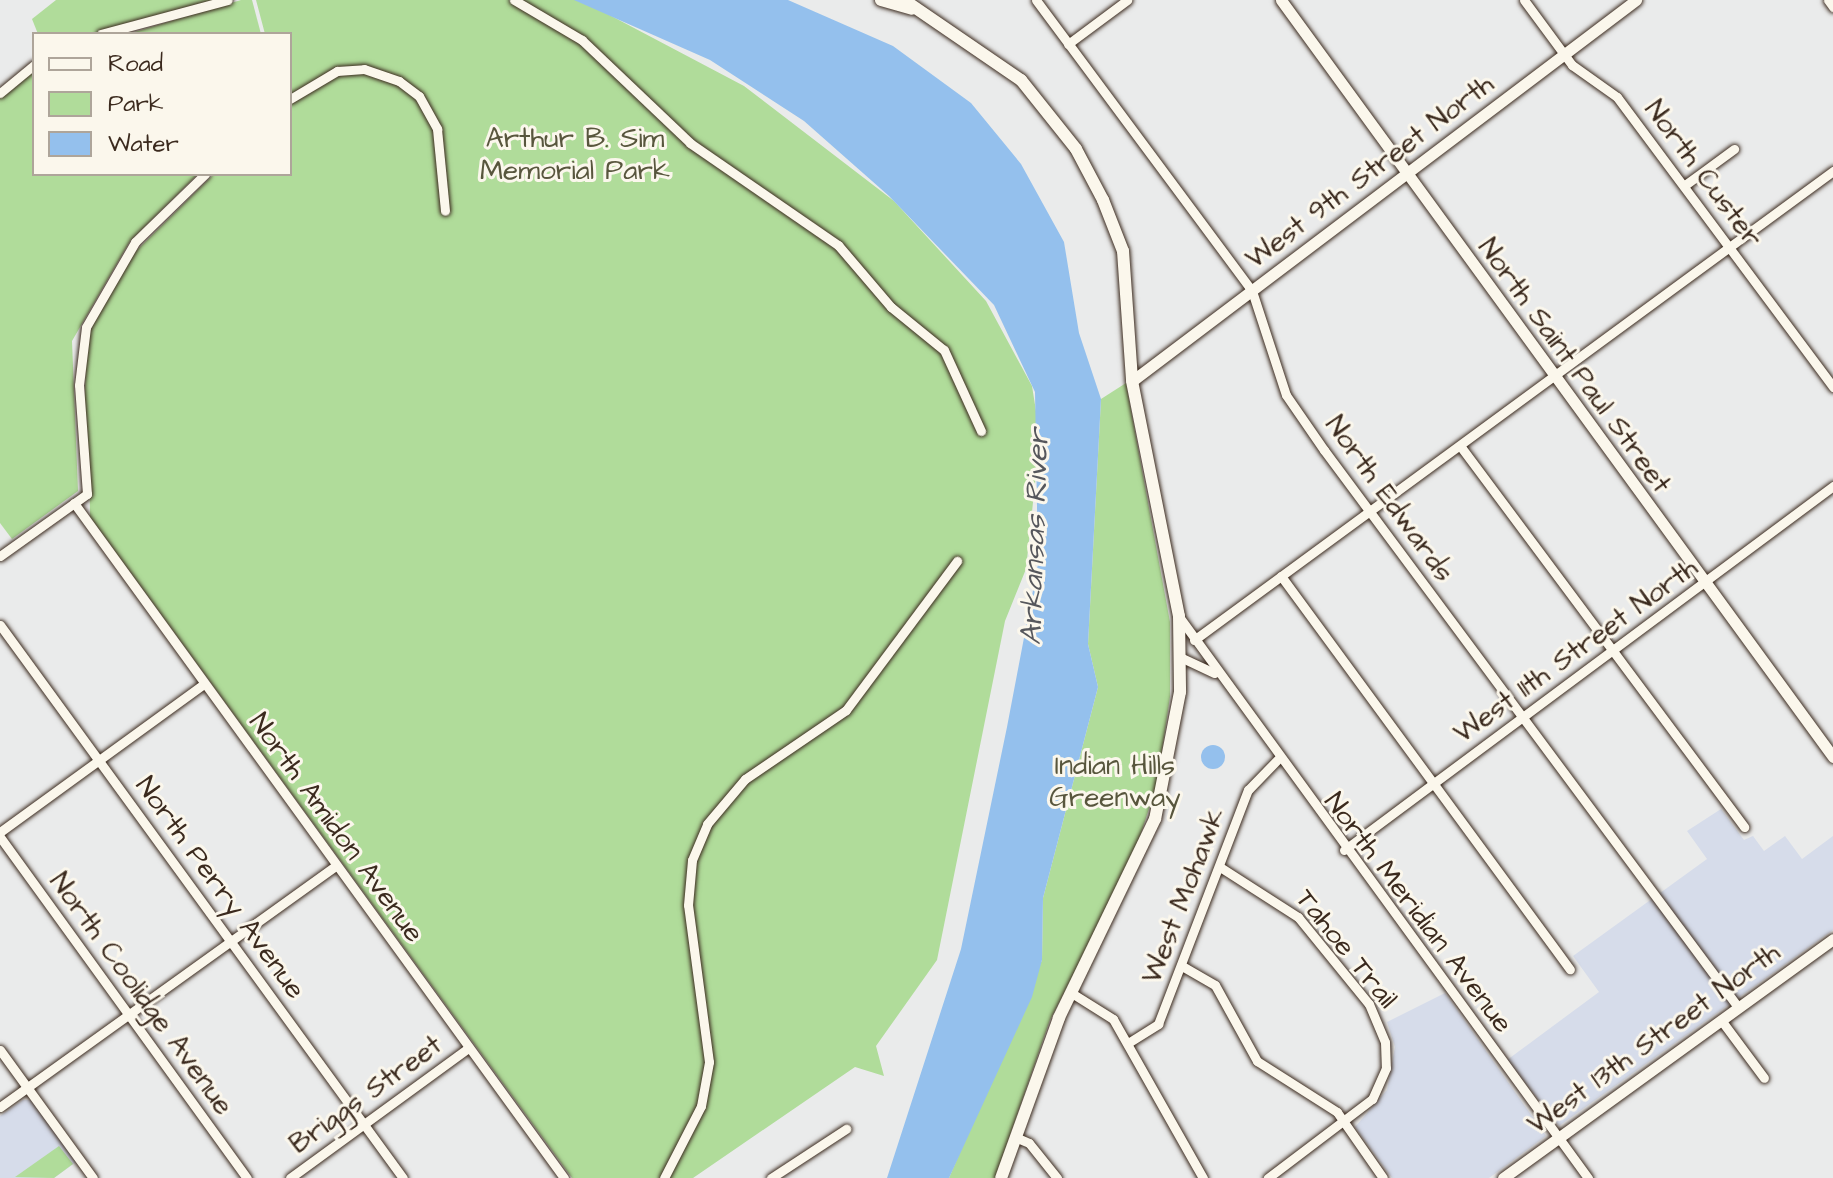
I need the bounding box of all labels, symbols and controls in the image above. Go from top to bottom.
legend [32,32,292,176]
text: Road [108,47,163,81]
street label: West 9th Street North [1239,68,1501,276]
text: Park [108,87,164,121]
street label: North Custer [1637,94,1769,254]
park label: Arthur B. Sim Memorial Park [480,122,670,188]
text: Water [108,127,179,161]
street label: North Saint Paul Street [1470,232,1678,500]
street label: North Edwards [1318,410,1460,588]
water label: Arkansas River [1013,428,1057,646]
street label: West 11th Street North [1448,551,1704,751]
street label: North Amidon Avenue [241,707,431,949]
park label: Indian Hills Greenway [1049,749,1181,815]
street label: North Perry Avenue [128,770,312,1006]
street label: North Meridian Avenue [1317,786,1519,1040]
street label: West Mohawk [1135,804,1233,988]
street label: North Coolidge Avenue [42,866,240,1122]
street label: Tahoe Trail [1288,883,1404,1015]
street label: West 13th Street North [1521,936,1787,1142]
street label: Briggs Street [283,1028,449,1162]

